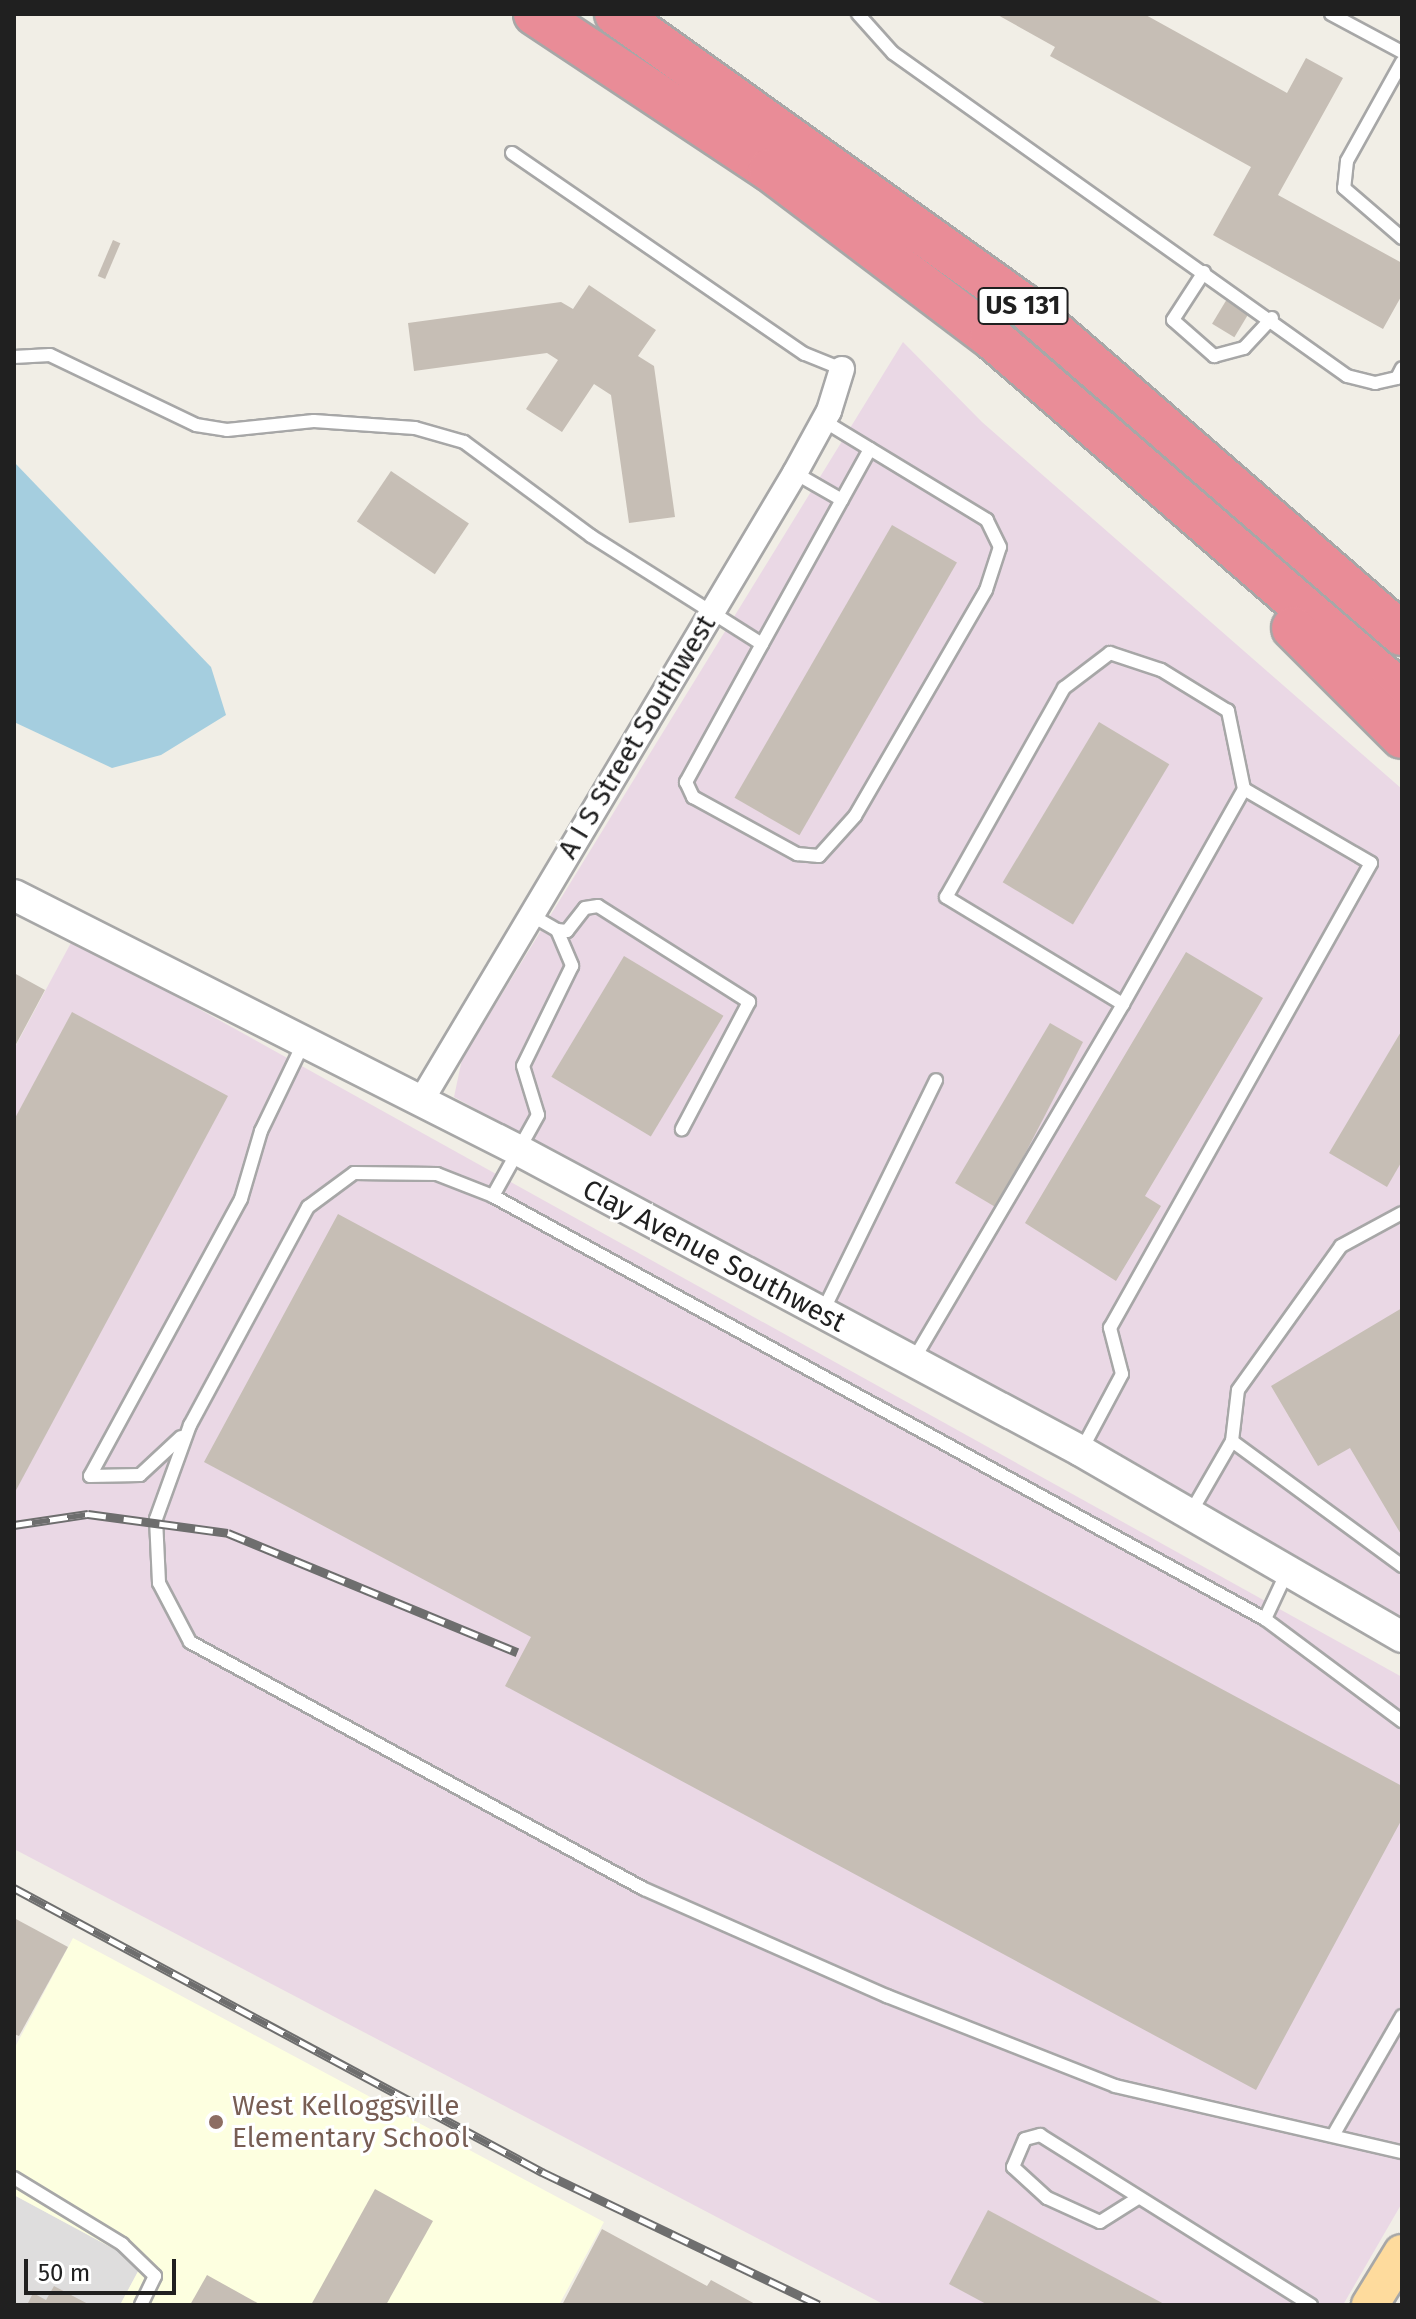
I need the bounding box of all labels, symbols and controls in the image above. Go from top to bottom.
road number: US 131 [977,284,1069,328]
street label: A I S Street Southwest [551,609,723,865]
street label: Clay Avenue Southwest [577,1172,851,1340]
place label: West Kelloggsville Elementary School [232,2089,469,2155]
marker: West Kelloggsville Elementary School [207,2113,225,2131]
scale bar [28,2243,180,2293]
text: 50 m [38,2259,90,2287]

